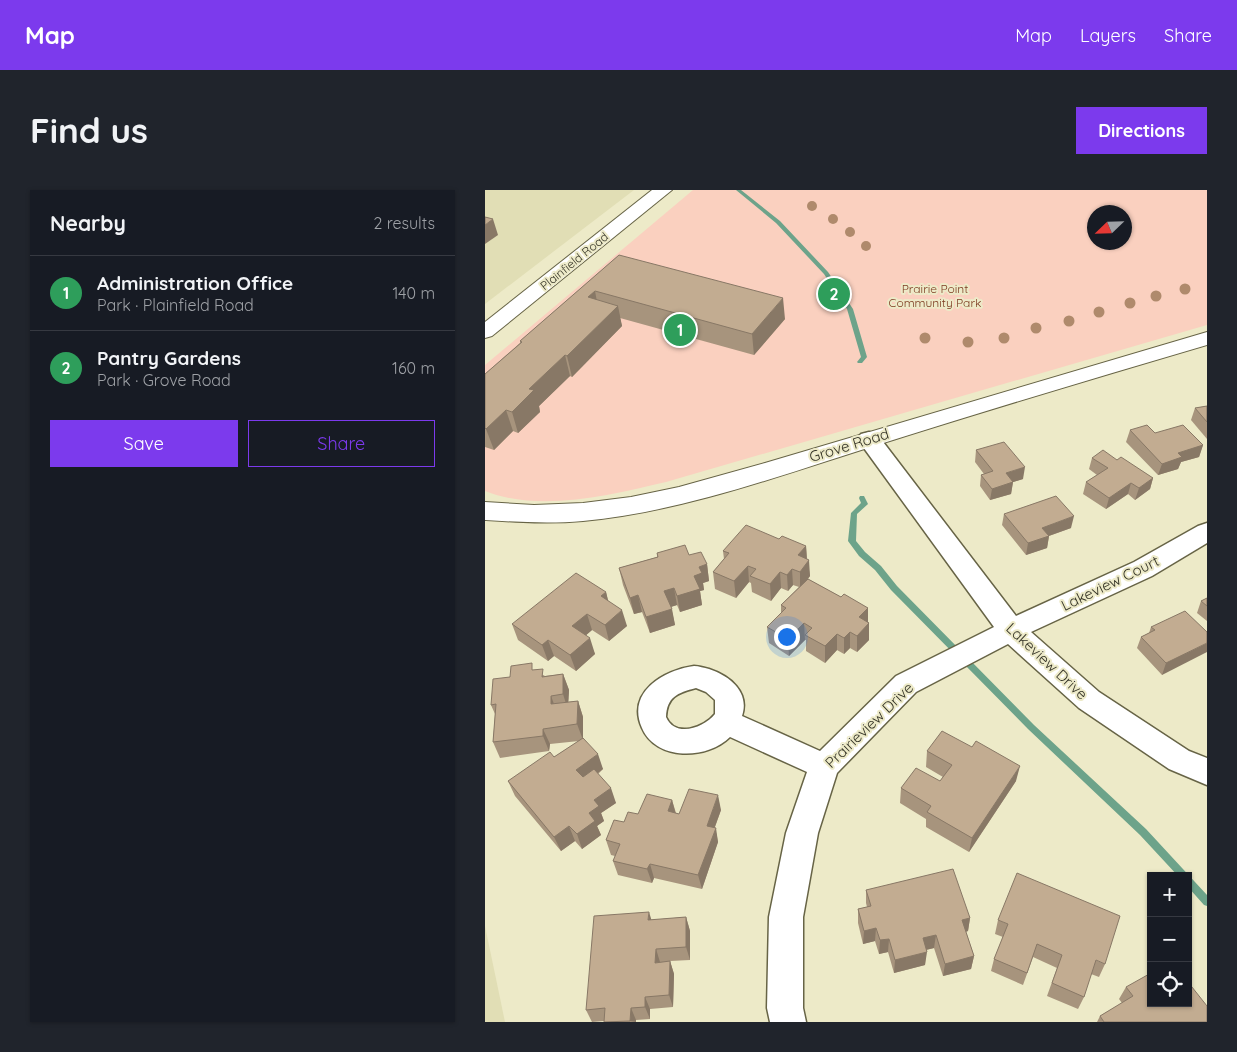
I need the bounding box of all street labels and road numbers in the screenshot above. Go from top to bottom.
street label: Plainfield Road [537,229,611,293]
street label: Grove Road [807,424,891,466]
street label: Lakeview Court [1058,551,1162,615]
street label: Lakeview Drive [1002,618,1092,704]
street label: Prairieview Drive [821,678,917,772]

